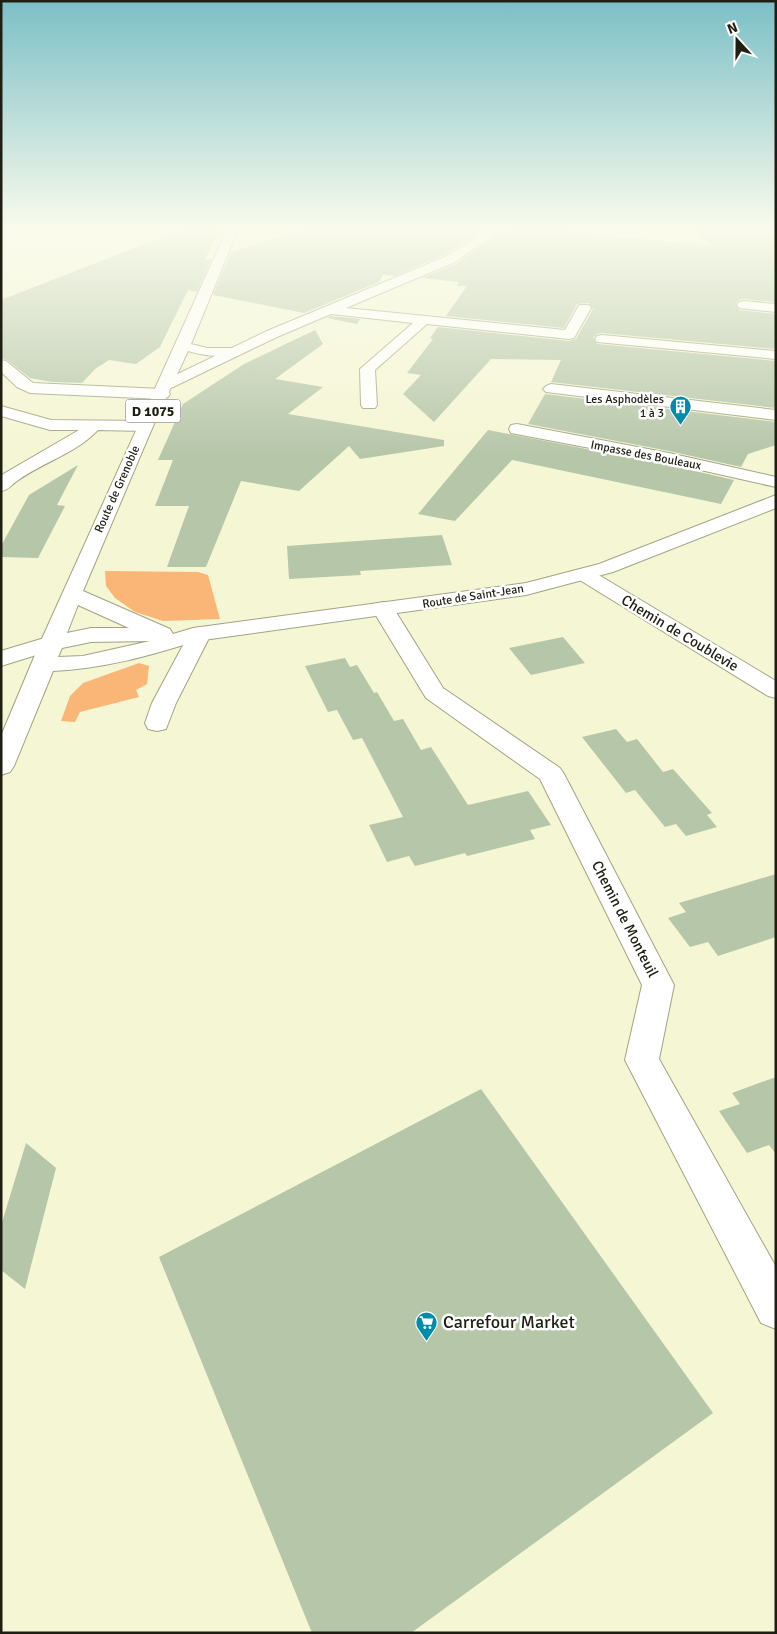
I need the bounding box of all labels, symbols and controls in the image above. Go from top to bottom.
north arrow [712,15,762,65]
text: N [725,19,740,38]
place label: Les Asphodèles 1 à 3 [585,392,664,421]
building icon: Les Asphodèles 1 à 3 [668,394,692,425]
road number: D 1075 [126,400,180,422]
street label: Impasse des Bouleaux [589,437,703,474]
street label: Route de Grenoble [91,443,143,535]
street label: Route de Saint-Jean [421,581,525,612]
street label: Chemin de Coublevie [618,591,742,675]
street label: Chemin de Monteuil [588,858,662,980]
supermarket icon: Carrefour Market [415,1310,439,1341]
place label: Carrefour Market [443,1311,575,1333]

